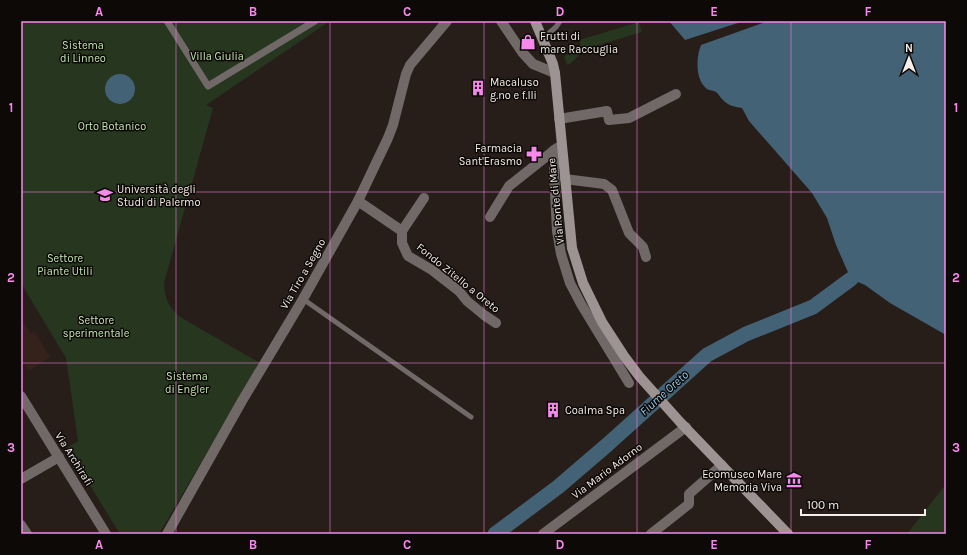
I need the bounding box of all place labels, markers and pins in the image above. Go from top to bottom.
place label: Frutti di mare Raccuglia [540,30,618,56]
shop icon: Frutti di mare Raccuglia [519,33,537,51]
place label: Macaluso g.no e f.lli [490,76,539,102]
building icon: Macaluso g.no e f.lli [469,79,487,97]
place label: Farmacia Sant'Erasmo [459,142,522,168]
pharmacy icon: Farmacia Sant'Erasmo [525,145,543,163]
place label: Università degli Studi di Palermo [117,183,200,209]
school or university icon: Università degli Studi di Palermo [96,186,114,204]
building icon: Coalma Spa [544,401,562,419]
place label: Coalma Spa [565,404,625,417]
place label: Ecomuseo Mare Memoria Viva [702,468,782,494]
museum icon: Ecomuseo Mare Memoria Viva [785,471,803,489]

